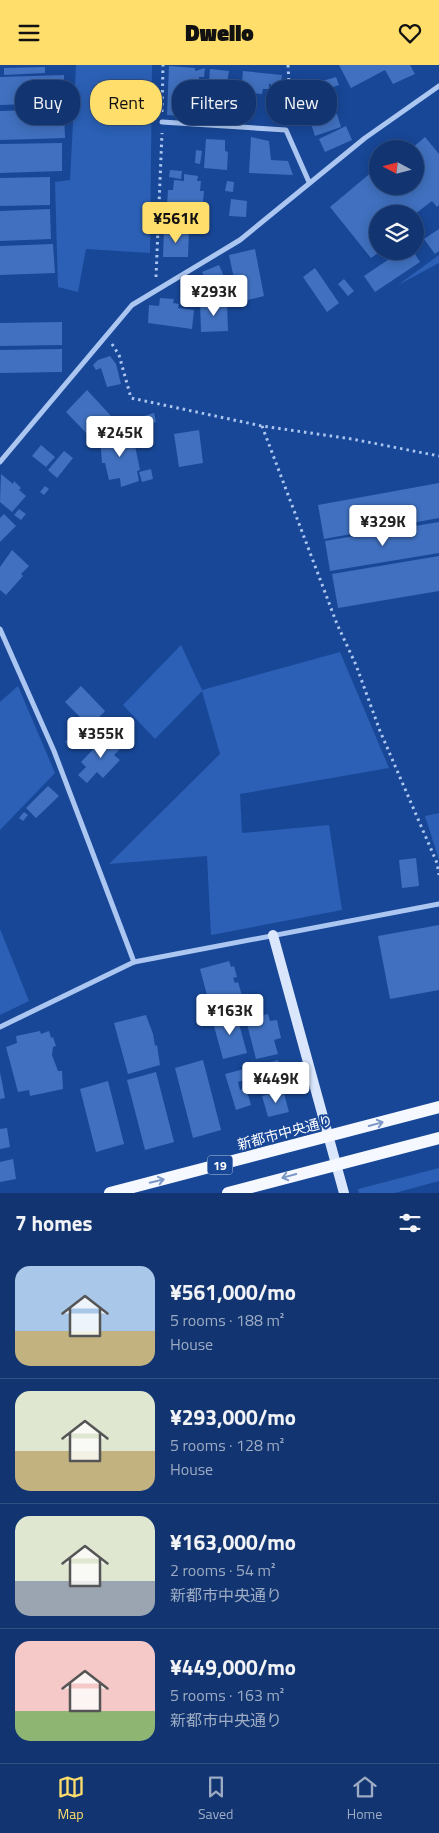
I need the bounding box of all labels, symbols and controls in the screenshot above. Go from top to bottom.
text: Dwello [185,16,254,50]
icon: menu [15,19,43,47]
icon: heart [396,19,424,47]
chip: Buy [15,80,80,125]
chip: Rent [90,80,162,125]
chip: Filters [172,80,256,125]
chip: New [266,80,337,125]
north arrow [369,140,424,195]
map controls [369,140,424,260]
pin: ¥561K [141,201,211,244]
button: layers [369,205,424,260]
text: ¥561K [153,206,199,230]
pin: ¥293K [179,275,249,317]
text: ¥293K [191,279,237,303]
pin: ¥245K [85,415,155,458]
text: ¥245K [97,420,143,444]
pin: ¥329K [348,505,418,547]
text: ¥329K [360,509,406,533]
pin: ¥355K [66,717,136,759]
text: ¥355K [78,721,124,745]
pin: ¥163K [195,993,265,1036]
text: ¥163K [207,998,253,1022]
pin: ¥449K [241,1061,311,1104]
text: ¥449K [253,1066,299,1090]
street label: 新都市中央通り [235,1109,335,1155]
one-way arrow [368,1119,384,1128]
road number: 19 [208,1155,232,1175]
one-way arrow [282,1172,298,1182]
one-way arrow [149,1176,165,1185]
text: 7 homes [15,1207,92,1239]
icon: filters [396,1209,424,1237]
text: ¥561,000/mo [170,1276,296,1308]
icon: home [55,1286,115,1346]
text: 5 rooms · 188 m² [170,1308,284,1332]
text: House [170,1332,213,1356]
text: ¥293,000/mo [170,1401,296,1433]
icon: home [55,1411,115,1471]
text: 5 rooms · 128 m² [170,1433,284,1457]
text: House [170,1457,213,1481]
text: ¥163,000/mo [170,1526,296,1558]
icon: home [55,1536,115,1596]
text: 2 rooms · 54 m² [170,1558,275,1582]
text: 新都市中央通り [170,1583,282,1607]
text: ¥449,000/mo [170,1651,296,1683]
icon: home [55,1661,115,1721]
text: 5 rooms · 163 m² [170,1683,284,1707]
text: 新都市中央通り [170,1708,282,1732]
tab: Map [57,1773,85,1824]
tab: Saved [198,1773,234,1824]
tab: Home [347,1773,382,1824]

